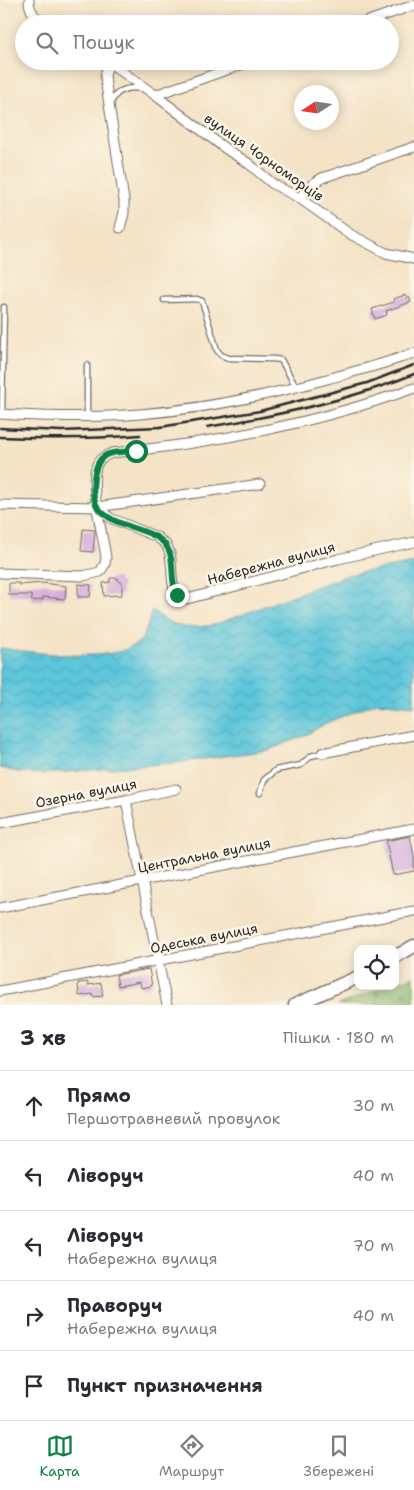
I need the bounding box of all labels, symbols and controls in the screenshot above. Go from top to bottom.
search box [15,15,399,70]
icon: search [33,29,61,57]
text: Пошук [73,30,135,55]
north arrow [294,85,339,130]
street label: вулиця Чорноморців [201,109,327,205]
route start [125,440,148,463]
street label: Набережна вулиця [205,537,337,589]
route end [166,584,189,607]
street label: Озерна вулиця [34,774,138,812]
street label: Центральна вулиця [136,833,272,877]
street label: Одеська вулиця [149,919,259,957]
map controls [354,945,399,990]
button: locate [354,945,399,990]
text: 3 хв [20,1024,66,1052]
text: Пішки · 180 m [283,1027,394,1048]
text: Прямо [67,1083,131,1108]
icon: ahead [20,1092,48,1120]
text: 30 m [353,1095,394,1116]
text: Першотравневий провулок [67,1108,280,1129]
icon: left [20,1162,48,1190]
text: Ліворуч [67,1163,143,1188]
text: 40 m [352,1165,394,1186]
text: Ліворуч [67,1223,143,1248]
icon: left [20,1232,48,1260]
text: 70 m [353,1235,394,1256]
text: Набережна вулиця [67,1248,217,1269]
text: Праворуч [67,1293,162,1318]
icon: right [20,1302,48,1330]
text: 40 m [352,1305,394,1326]
text: Набережна вулиця [67,1318,217,1339]
icon: arrive [20,1372,48,1400]
text: Пункт призначення [67,1373,263,1398]
tab: Карта [40,1432,80,1480]
tab: Маршрут [159,1432,224,1480]
tab: Збережені [303,1432,374,1480]

